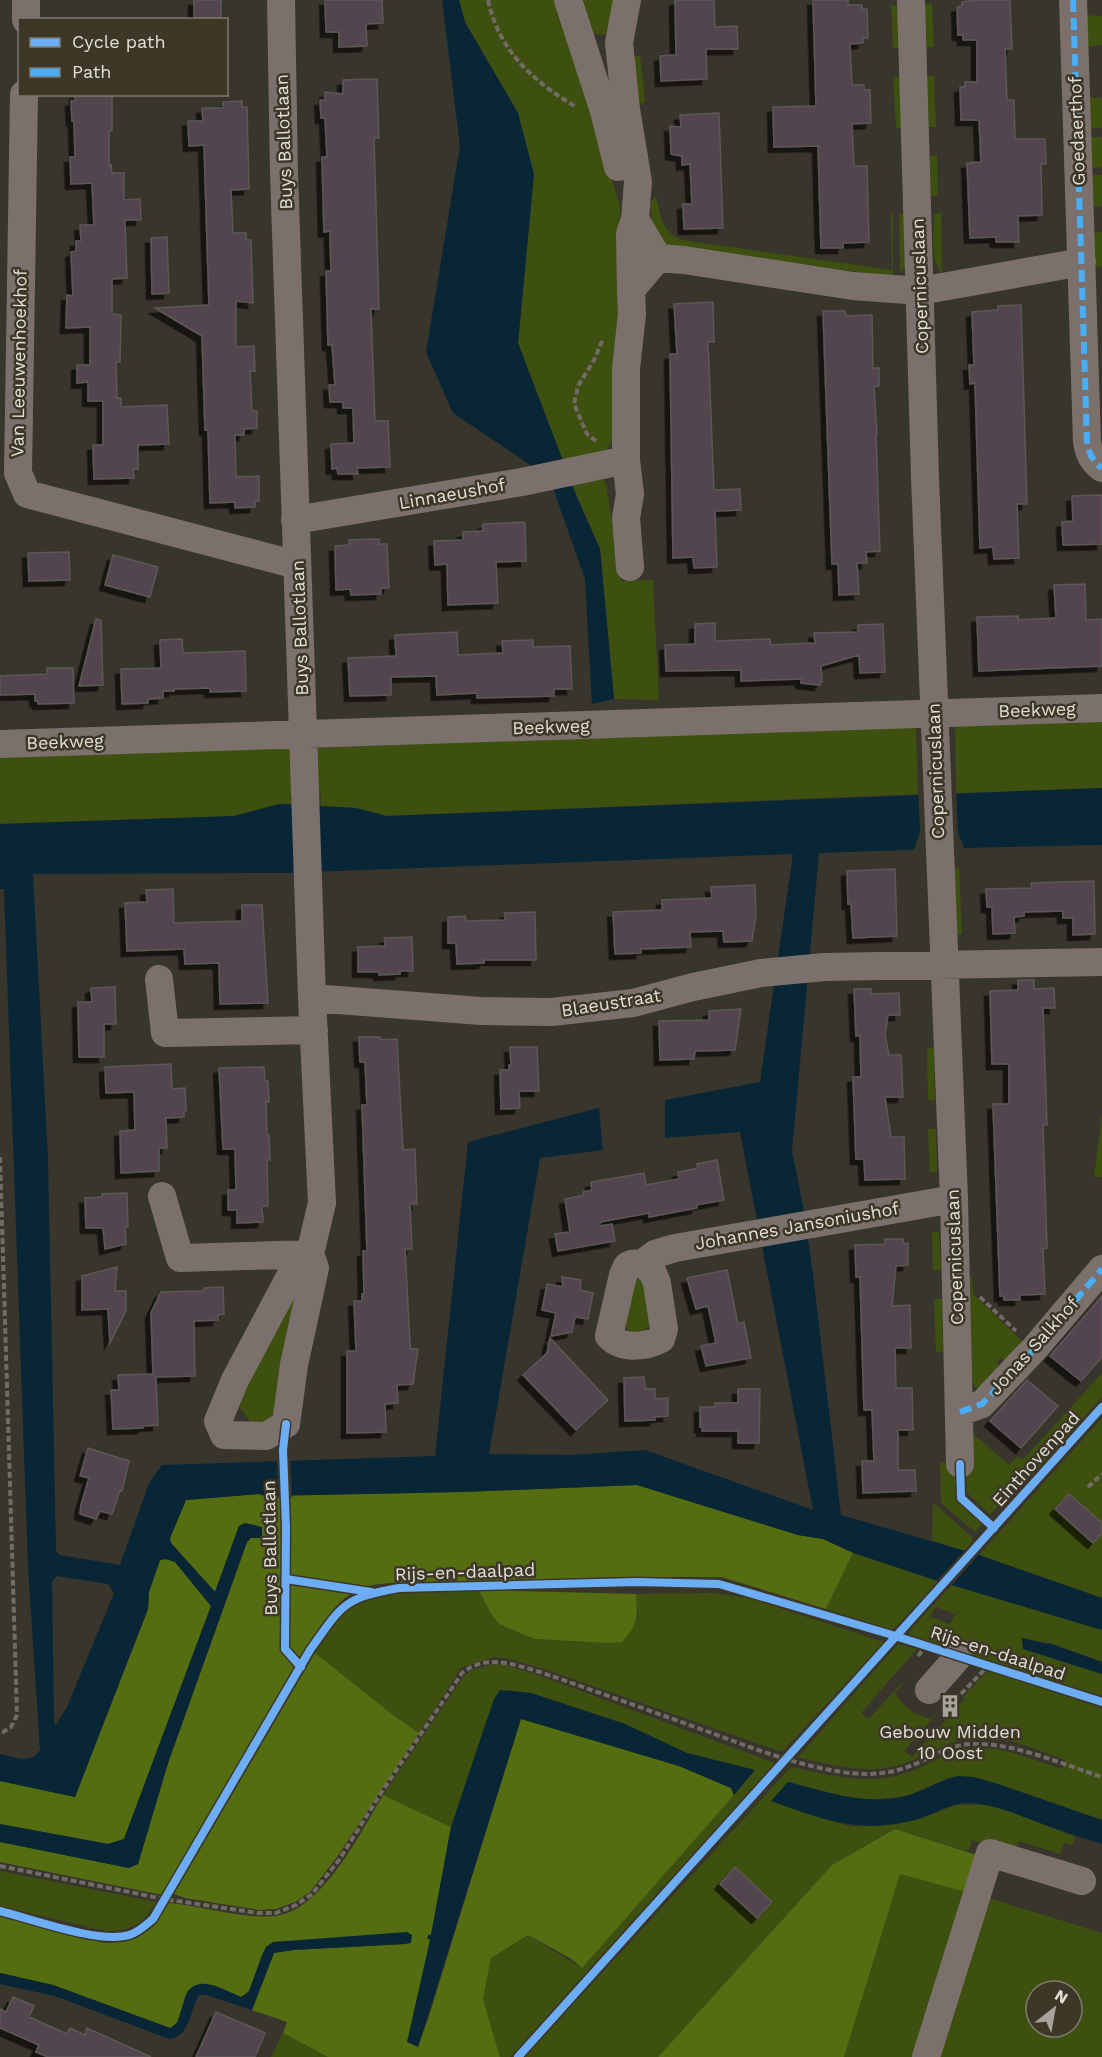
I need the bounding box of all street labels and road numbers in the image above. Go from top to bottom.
street label: Buys Ballotlaan [271,74,296,210]
street label: Goedaerthof [1064,76,1089,186]
street label: Copernicuslaan [907,218,932,354]
street label: Van Leeuwenhoekhof [6,269,31,457]
street label: Linnaeushof [397,474,507,513]
street label: Buys Ballotlaan [287,560,312,696]
street label: Beekweg [998,698,1076,721]
street label: Copernicuslaan [923,703,948,839]
street label: Beekweg [512,715,590,738]
street label: Beekweg [26,730,104,753]
street label: Blaeustraat [560,984,663,1021]
street label: Copernicuslaan [942,1189,967,1325]
street label: Johannes Jansoniushof [693,1197,901,1254]
street label: Jonas Salkhof [984,1293,1083,1399]
street label: Einthovenpad [988,1407,1084,1510]
street label: Buys Ballotlaan [258,1480,281,1616]
street label: Rijs-en-daalpad [394,1559,536,1584]
street label: Rijs-en-daalpad [928,1621,1068,1684]

